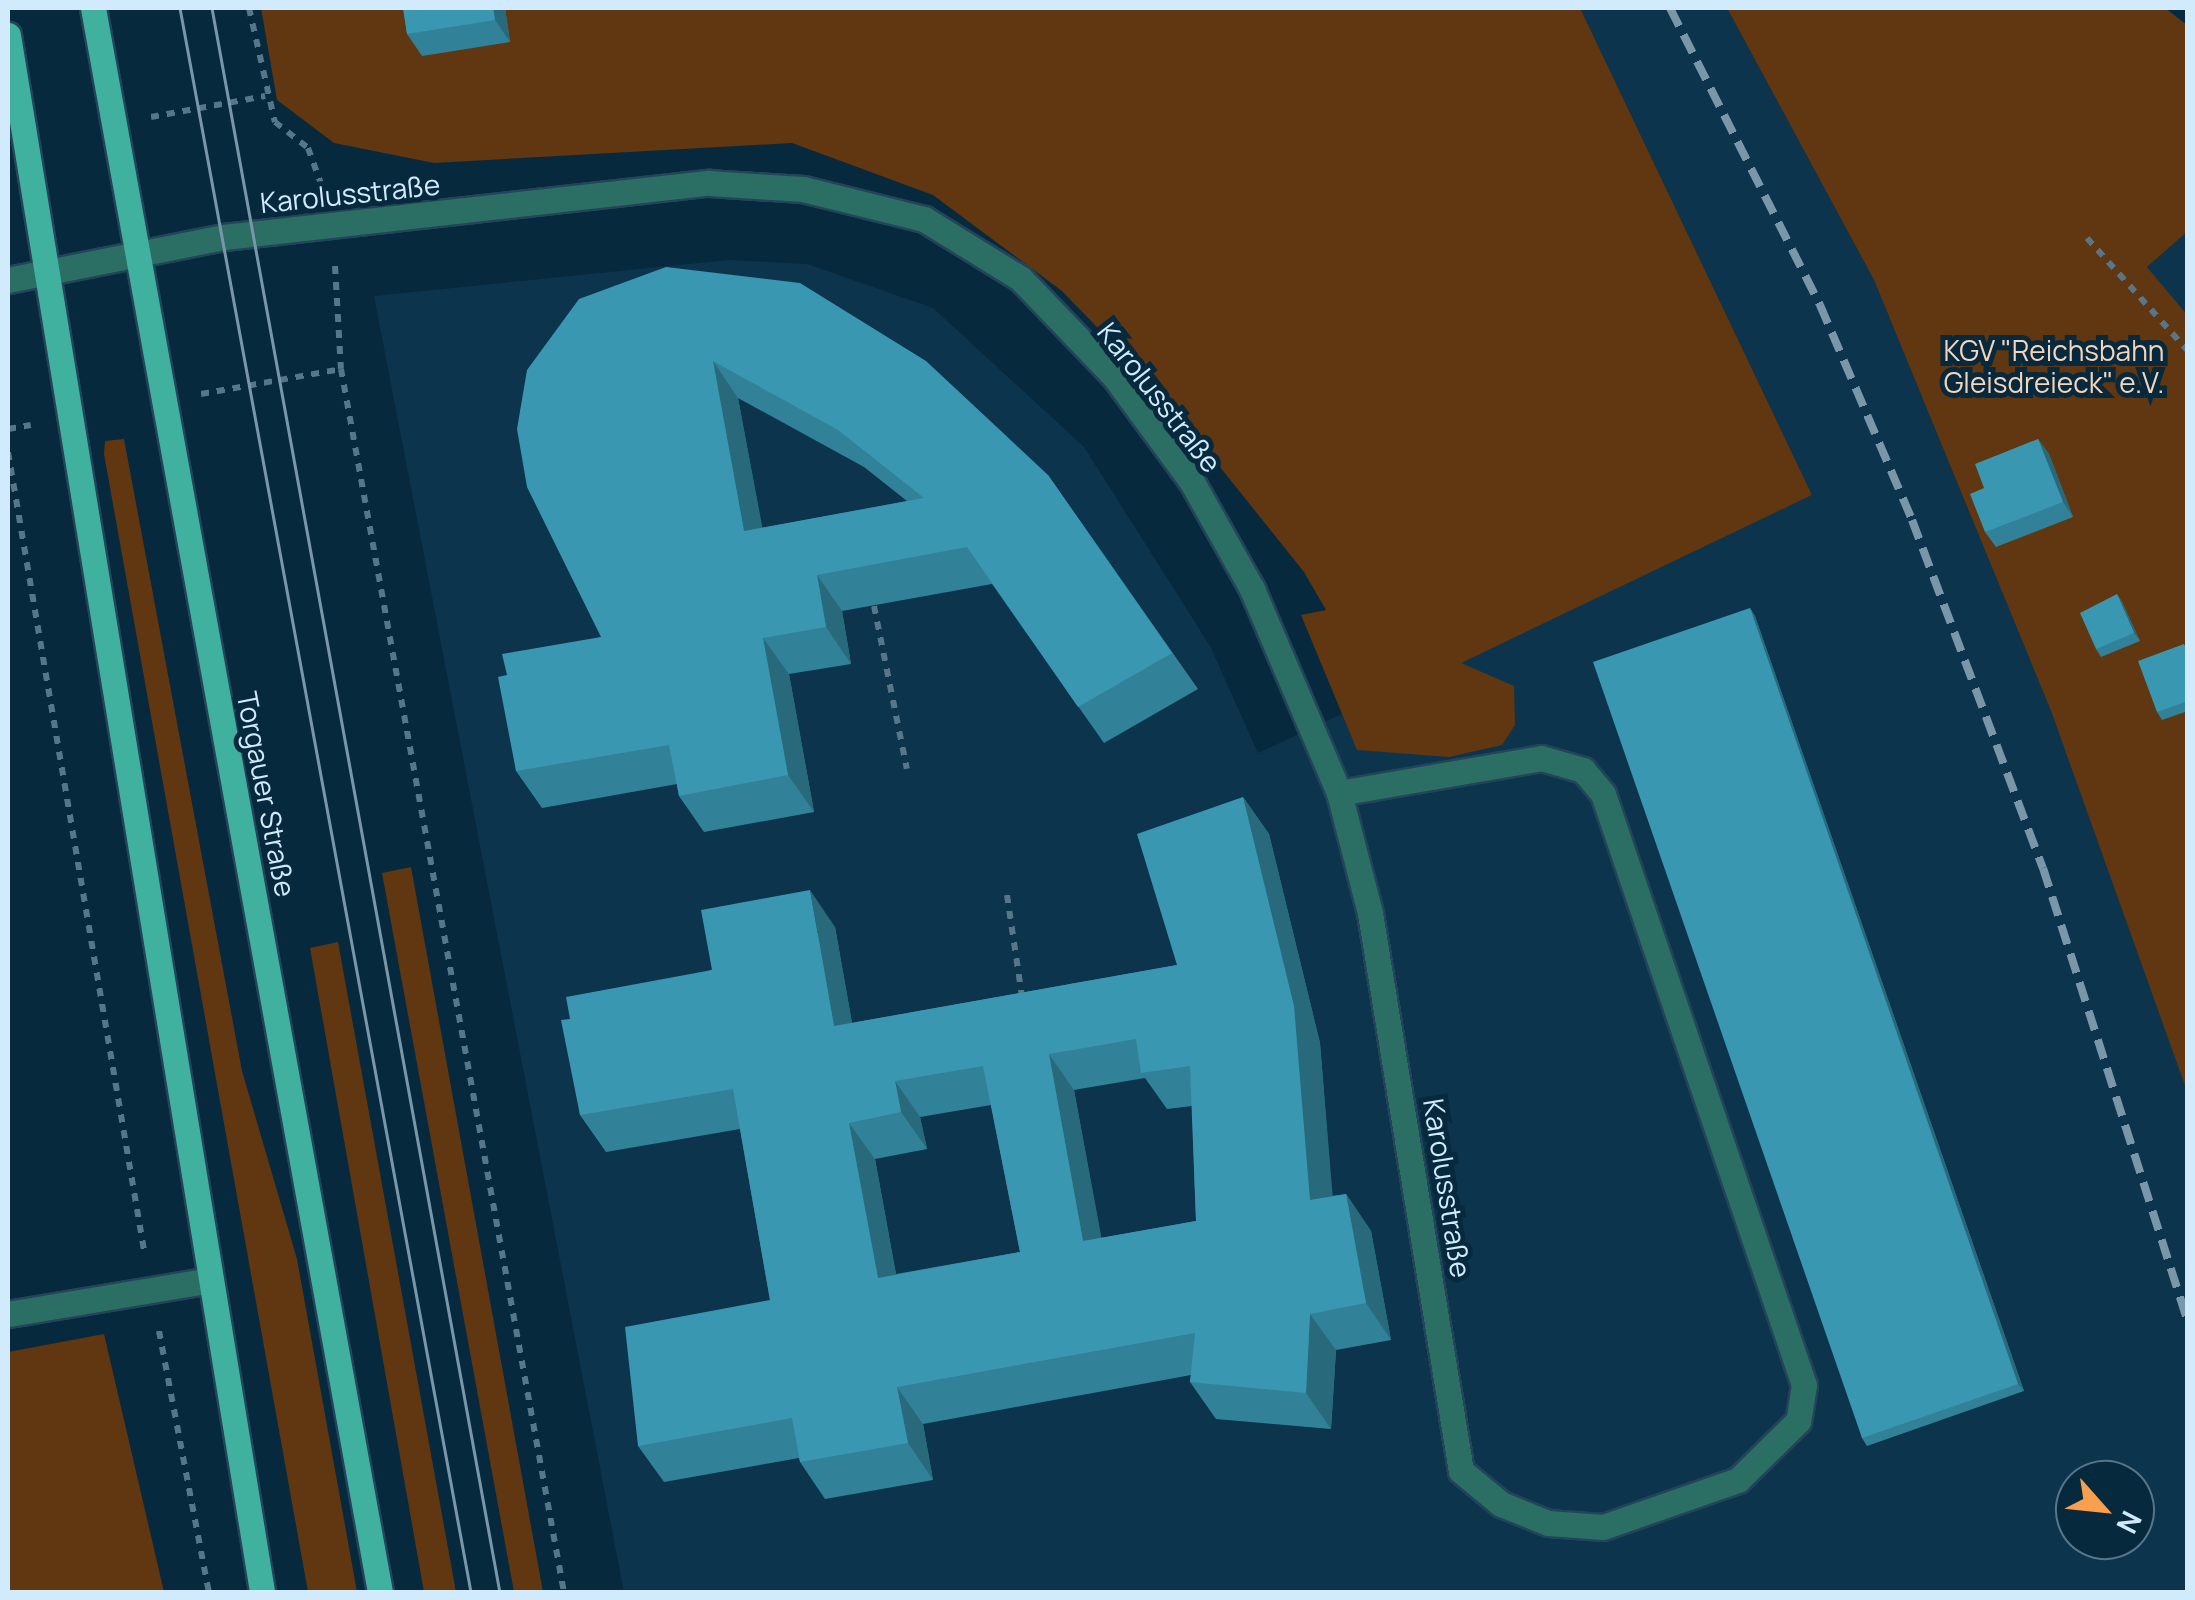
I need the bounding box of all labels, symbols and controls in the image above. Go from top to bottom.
street label: Karolusstraße [258,167,442,219]
street label: Karolusstraße [1091,316,1229,478]
park label: KGV "Reichsbahn Gleisdreieck" e.V. [1944,333,2164,399]
street label: Torgauer Straße [231,689,303,899]
street label: Karolusstraße [1417,1096,1479,1280]
north arrow [2055,1460,2155,1560]
text: N [2108,1505,2151,1540]

